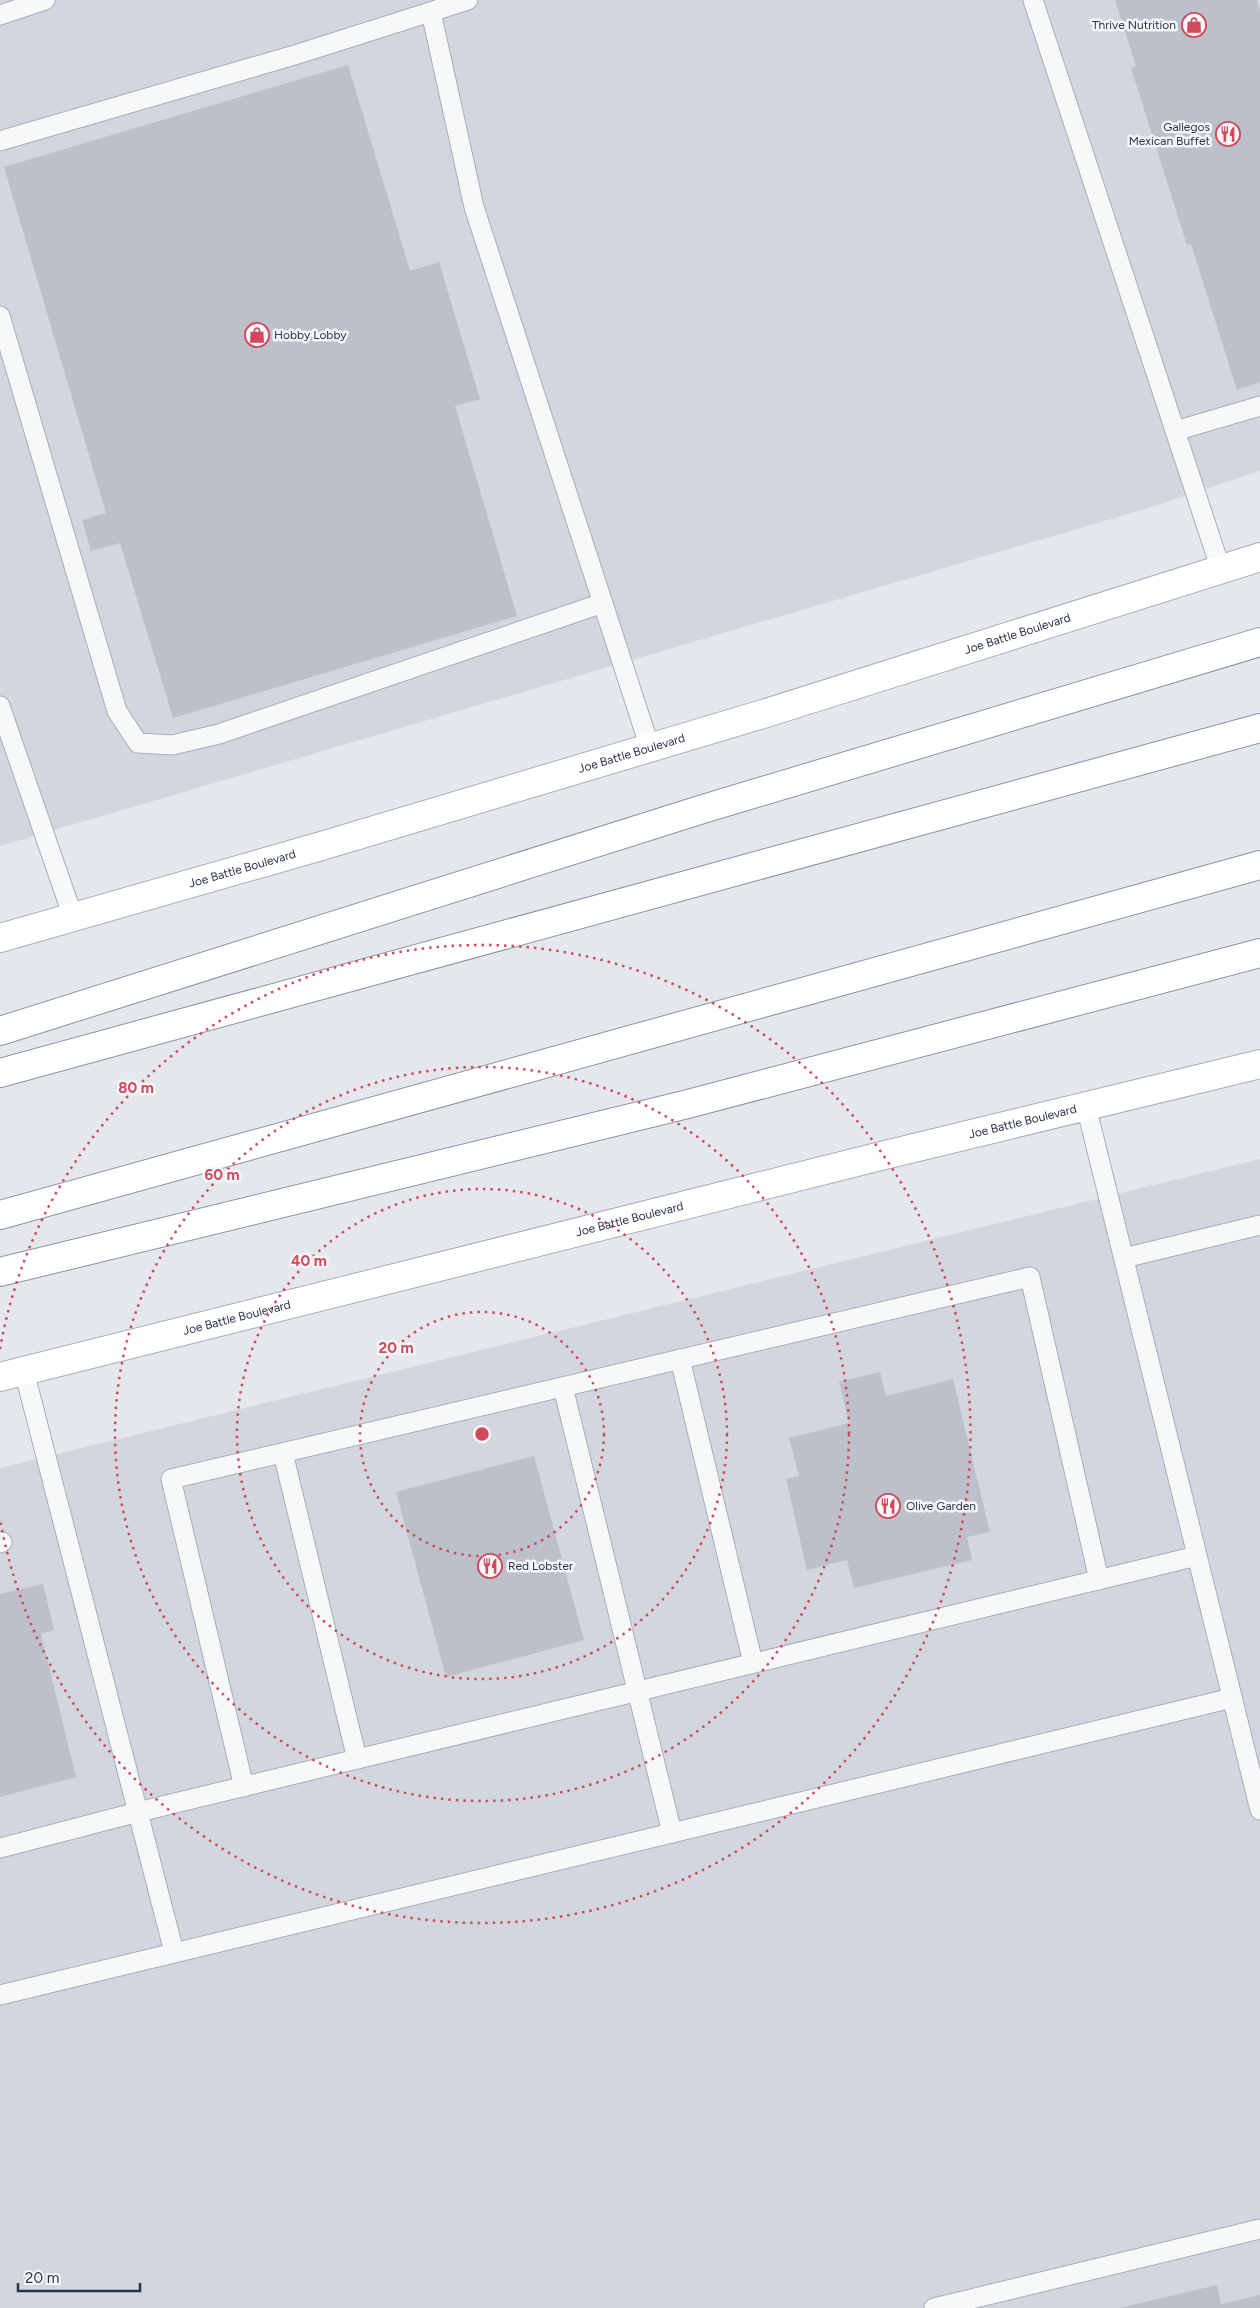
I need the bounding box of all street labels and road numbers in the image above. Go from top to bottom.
street label: Joe Battle Boulevard [962,610,1072,657]
street label: Joe Battle Boulevard [576,731,687,776]
street label: Joe Battle Boulevard [187,847,297,891]
street label: Joe Battle Boulevard [967,1102,1078,1141]
street label: Joe Battle Boulevard [574,1199,685,1239]
street label: Joe Battle Boulevard [181,1297,292,1338]

